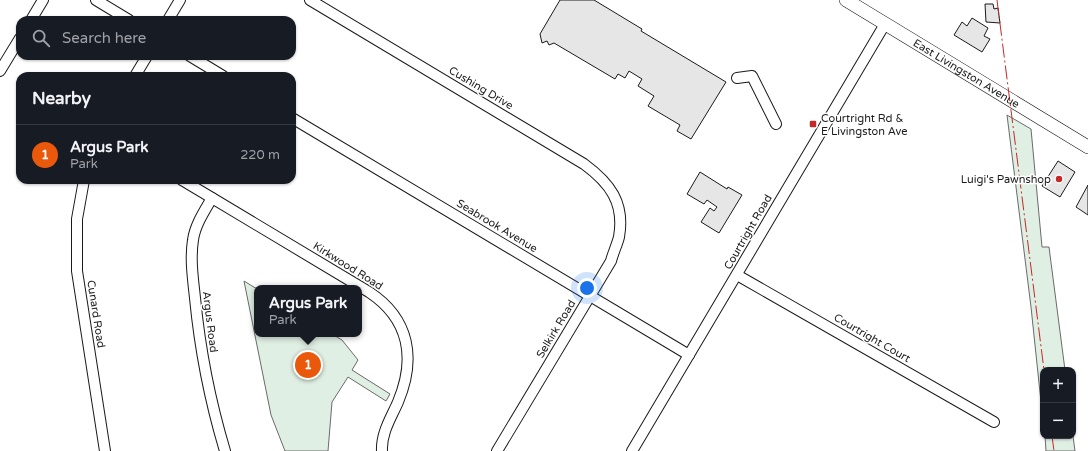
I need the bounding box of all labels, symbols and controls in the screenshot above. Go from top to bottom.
search box [16,16,296,60]
icon: search [30,27,52,49]
text: Search here [62,29,146,47]
street label: East Livingston Avenue [911,36,1022,110]
street label: Cushing Drive [447,64,515,112]
text: Nearby [32,88,91,109]
place label: Courtright Rd & E Livingston Ave [821,112,908,138]
marker: Courtright Rd & E Livingston Ave [808,119,818,129]
text: Argus Park [70,138,148,156]
text: 1 [41,147,49,163]
text: 220 m [240,147,280,163]
text: Park [70,156,98,172]
place label: Luigi's Pawnshop [961,173,1051,186]
marker: Luigi's Pawnshop [1054,174,1064,184]
street label: Courtright Road [721,192,775,272]
street label: Seabrook Avenue [454,197,540,255]
street label: Kirkwood Road [311,239,385,293]
your location [577,278,597,298]
street label: Cunard Road [84,279,108,349]
popup [254,285,362,337]
street label: Argus Road [200,291,220,353]
text: Argus Park [269,294,347,312]
street label: Selkirk Road [534,298,578,360]
street label: Courtright Court [831,311,913,365]
text: Park [269,312,297,328]
pin: 1 [295,350,321,380]
map controls [1040,367,1076,439]
button: + [1040,367,1076,403]
button: − [1040,403,1076,439]

